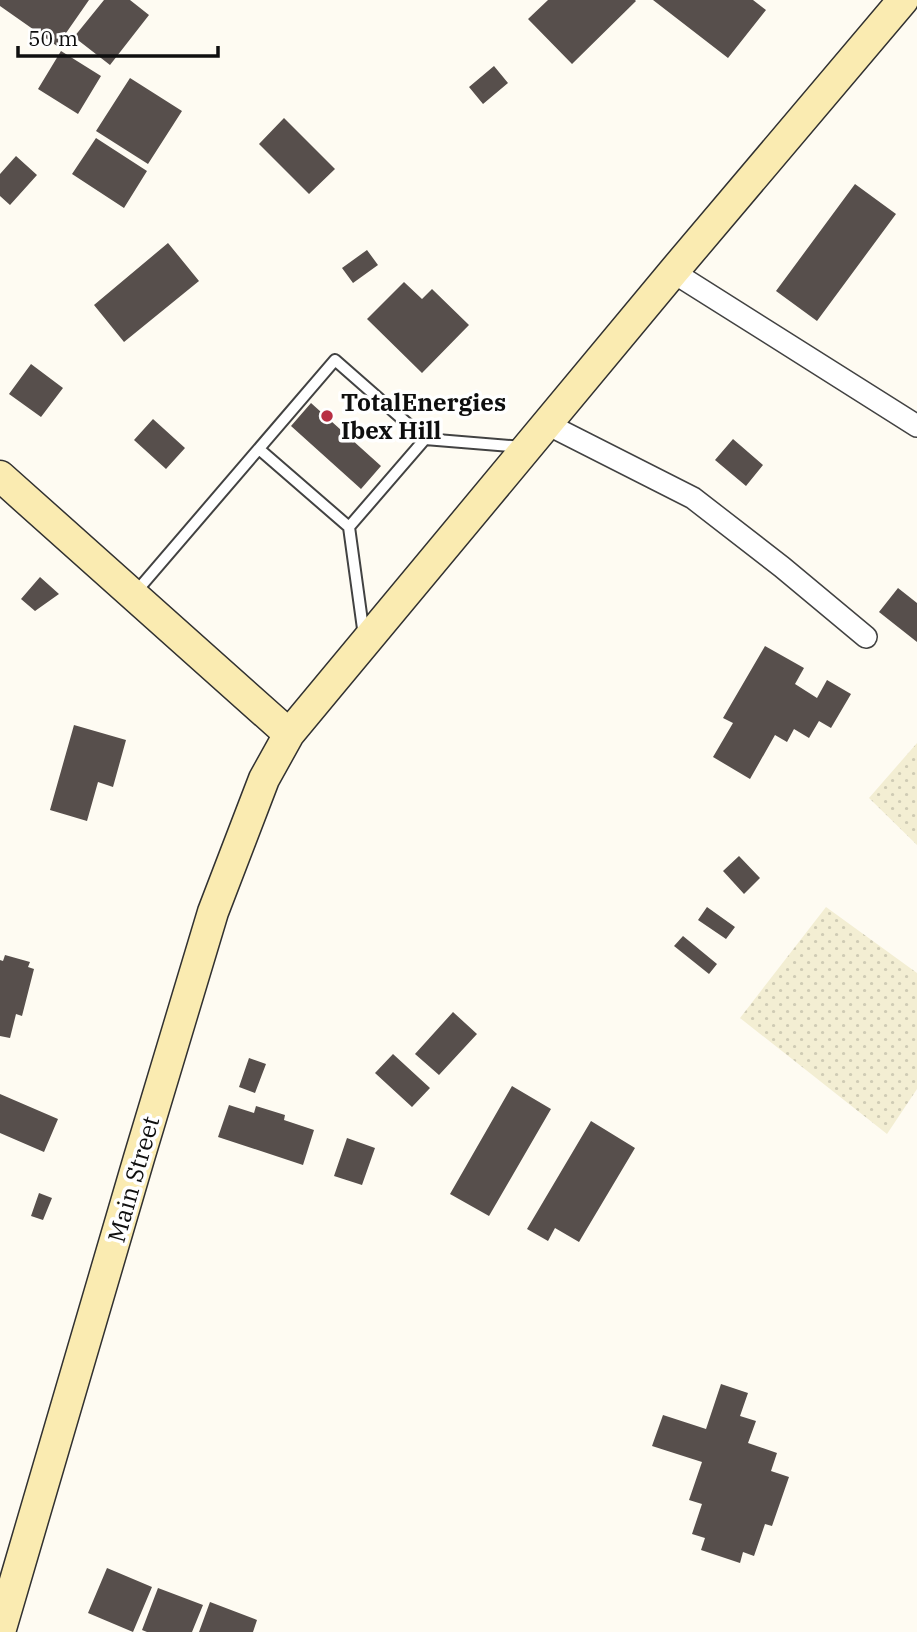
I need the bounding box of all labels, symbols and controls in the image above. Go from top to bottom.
scale bar [18,14,217,58]
text: 50 m [28,24,78,52]
place label: TotalEnergies Ibex Hill [341,386,506,446]
marker: TotalEnergies Ibex Hill [319,408,335,424]
street label: Main Street [100,1112,166,1246]

